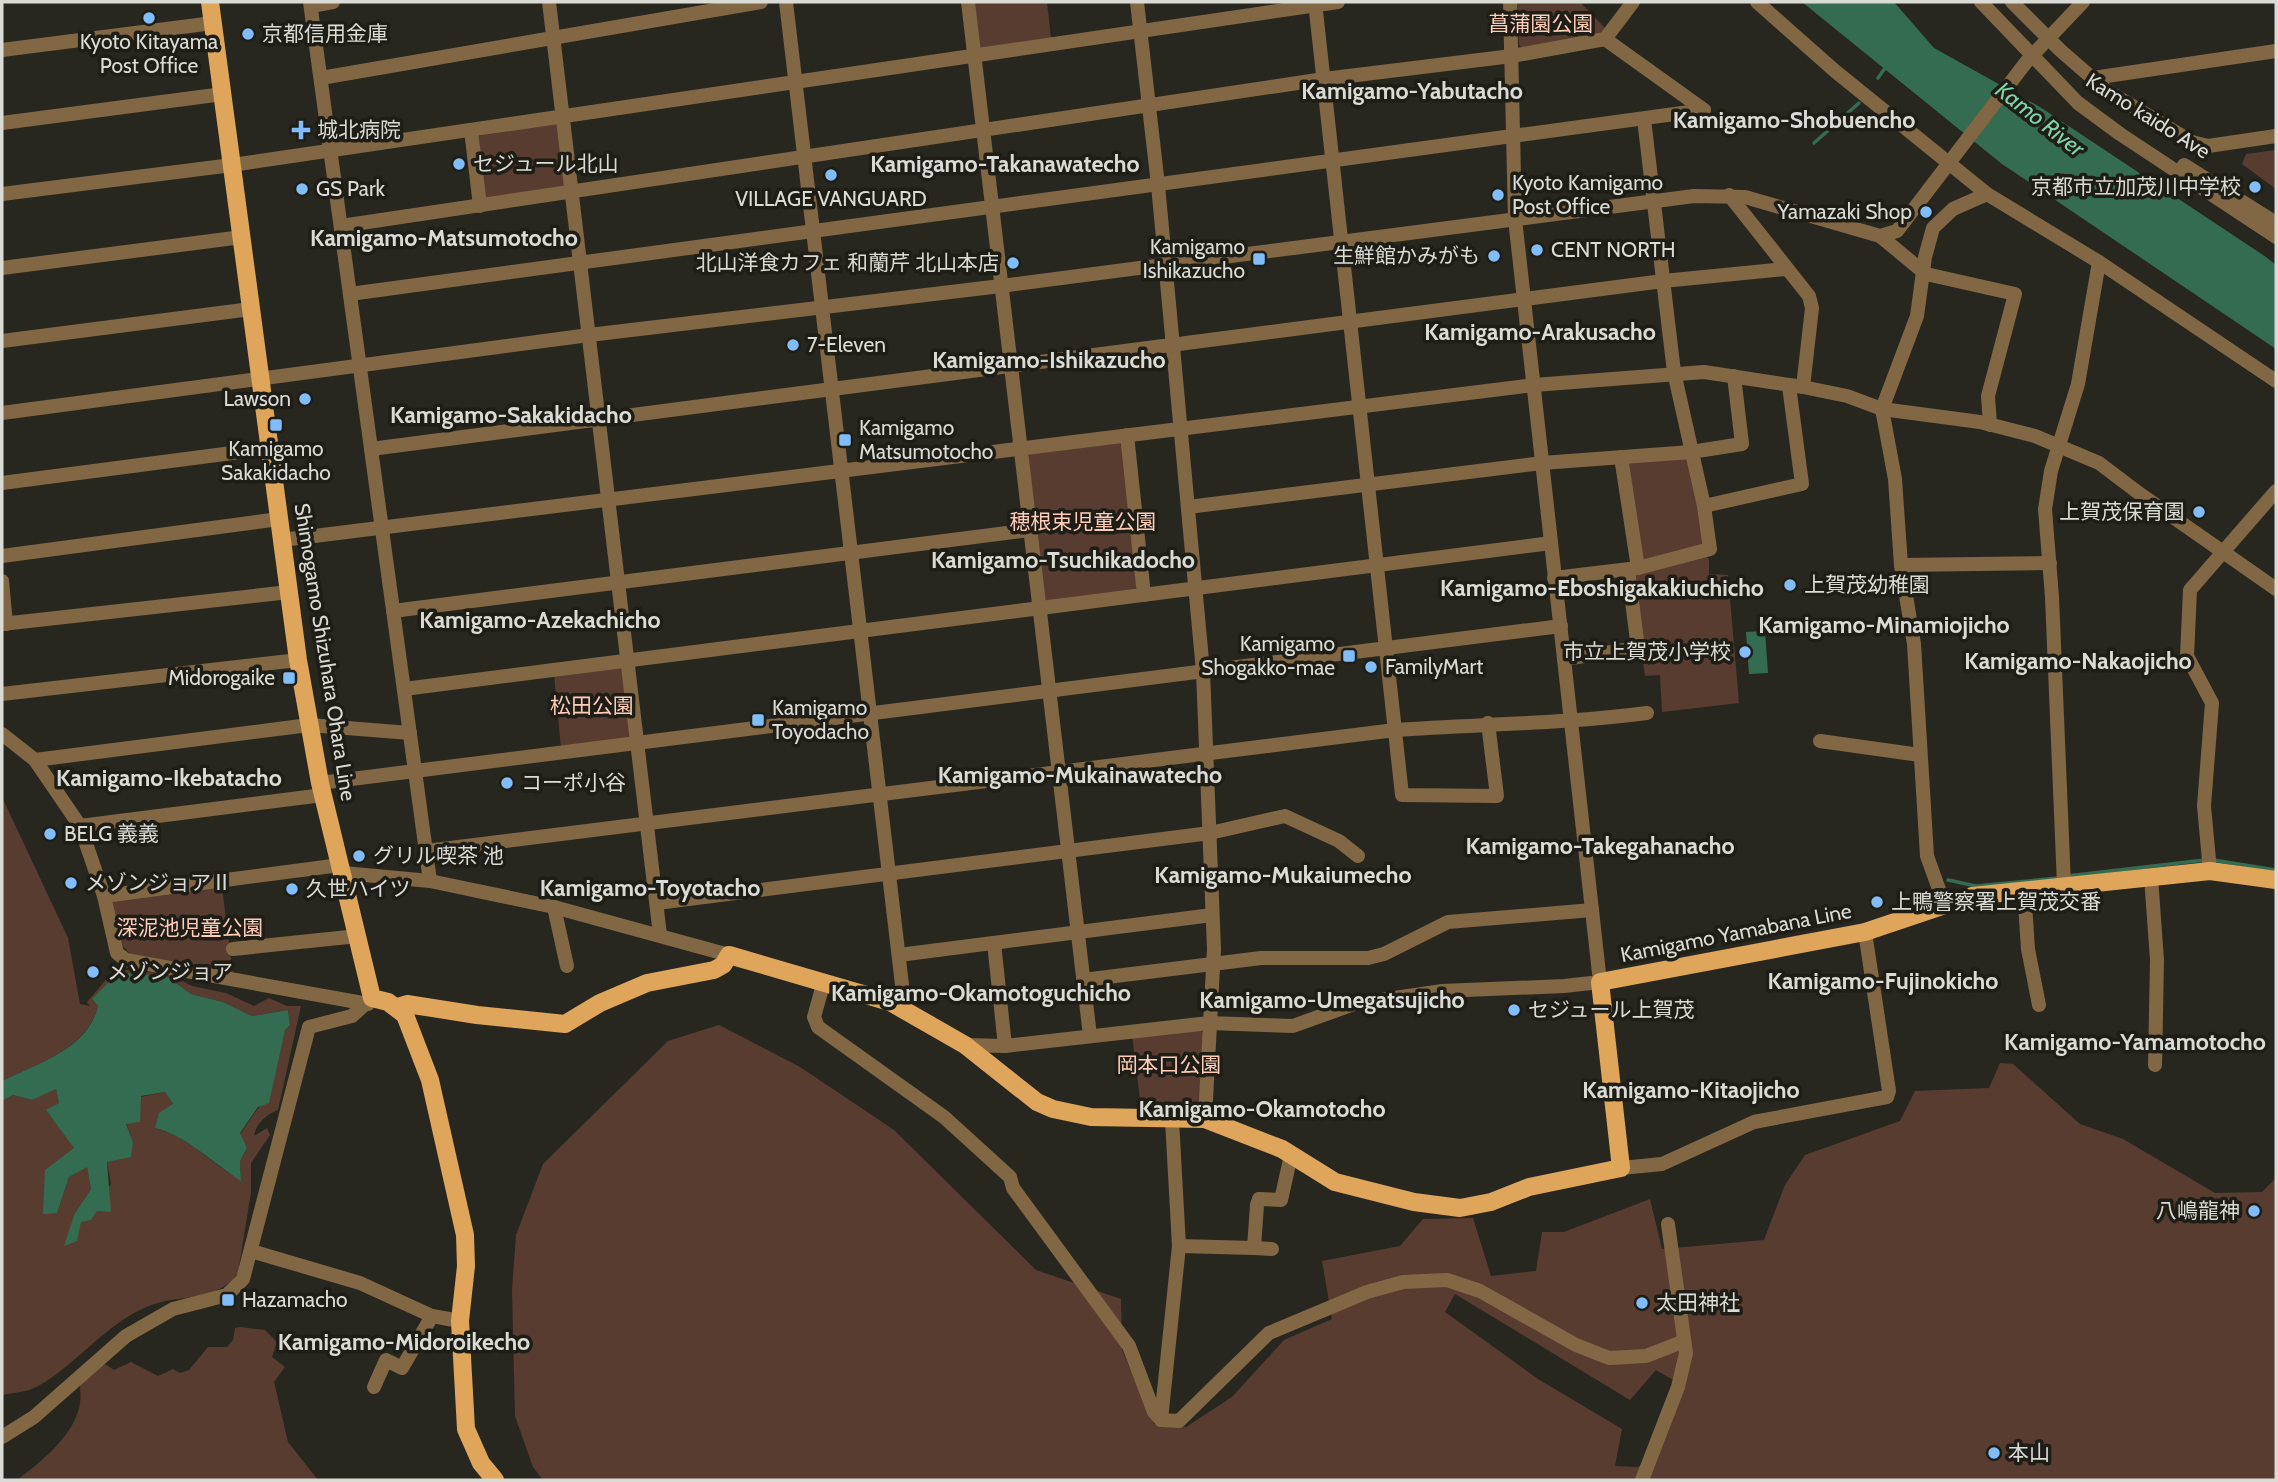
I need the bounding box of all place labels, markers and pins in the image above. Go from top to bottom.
marker: Kyoto Kitayama Post Office [141,10,157,26]
place label: 京都信用金庫 [262,21,388,46]
marker: 京都信用金庫 [240,26,256,42]
place label: Kyoto Kitayama Post Office [80,29,218,78]
place label: 城北病院 [317,117,401,142]
marker: 城北病院 [291,120,311,140]
place label: セジュール北山 [473,151,619,176]
marker: セジュール北山 [451,156,467,172]
marker: VILLAGE VANGUARD [823,167,839,183]
place label: Kyoto Kamigamo Post Office [1512,170,1663,219]
place label: 京都市立加茂川中学校 [2031,174,2241,199]
place label: GS Park [316,176,386,201]
marker: 京都市立加茂川中学校 [2247,179,2263,195]
marker: GS Park [294,181,310,197]
place label: VILLAGE VANGUARD [735,186,927,211]
marker: Kyoto Kamigamo Post Office [1490,187,1506,203]
place label: Yamazaki Shop [1777,199,1912,224]
marker: Yamazaki Shop [1918,204,1934,220]
place label: Kamigamo Ishikazucho [1143,234,1245,283]
place label: CENT NORTH [1551,237,1676,262]
marker: CENT NORTH [1529,242,1545,258]
place label: 生鮮館かみがも [1333,243,1480,268]
marker: 生鮮館かみがも [1486,248,1502,264]
place label: 北山洋食カフェ 和蘭芹 北山本店 [696,250,999,275]
marker: Kamigamo Ishikazucho [1251,251,1267,267]
marker: 北山洋食カフェ 和蘭芹 北山本店 [1005,255,1021,271]
place label: 7-Eleven [807,332,886,357]
marker: 7-Eleven [785,337,801,353]
place label: Lawson [223,386,291,411]
marker: Lawson [297,391,313,407]
place label: Kamigamo Matsumotocho [859,415,993,464]
marker: Kamigamo Sakakidacho [268,417,284,433]
marker: Kamigamo Matsumotocho [837,432,853,448]
place label: Kamigamo Sakakidacho [221,436,331,485]
place label: 上賀茂保育園 [2059,499,2185,524]
marker: 上賀茂保育園 [2191,504,2207,520]
place label: 上賀茂幼稚園 [1804,572,1930,597]
marker: 上賀茂幼稚園 [1782,577,1798,593]
place label: Kamigamo Shogakko-mae [1201,631,1335,680]
place label: 市立上賀茂小学校 [1563,639,1731,664]
marker: 市立上賀茂小学校 [1737,644,1753,660]
marker: Kamigamo Shogakko-mae [1341,648,1357,664]
place label: FamilyMart [1385,654,1483,679]
marker: FamilyMart [1363,659,1379,675]
place label: Midorogaike [168,665,275,690]
marker: Midorogaike [281,670,297,686]
place label: Kamigamo Toyodacho [772,695,869,744]
marker: Kamigamo Toyodacho [750,712,766,728]
place label: コーポ小谷 [521,770,626,795]
marker: コーポ小谷 [499,775,515,791]
place label: BELG 義義 [64,821,159,846]
marker: BELG 義義 [42,826,58,842]
place label: グリル喫茶 池 [373,843,504,868]
marker: グリル喫茶 池 [351,848,367,864]
place label: メゾンジョアⅡ [85,870,232,895]
marker: メゾンジョアⅡ [63,875,79,891]
place label: 久世ハイツ [306,876,411,901]
marker: 久世ハイツ [284,881,300,897]
place label: 上鴨警察署上賀茂交番 [1891,889,2101,914]
marker: 上鴨警察署上賀茂交番 [1869,894,1885,910]
place label: メゾンジョア [107,959,233,984]
marker: メゾンジョア [85,964,101,980]
place label: セジュール上賀茂 [1528,997,1695,1022]
marker: セジュール上賀茂 [1506,1002,1522,1018]
place label: 八嶋龍神 [2156,1198,2240,1223]
marker: 八嶋龍神 [2246,1203,2262,1219]
place label: Hazamacho [242,1287,348,1312]
place label: 太田神社 [1656,1290,1740,1315]
marker: Hazamacho [220,1292,236,1308]
marker: 太田神社 [1634,1295,1650,1311]
place label: 本山 [2008,1440,2050,1465]
marker: 本山 [1986,1445,2002,1461]

